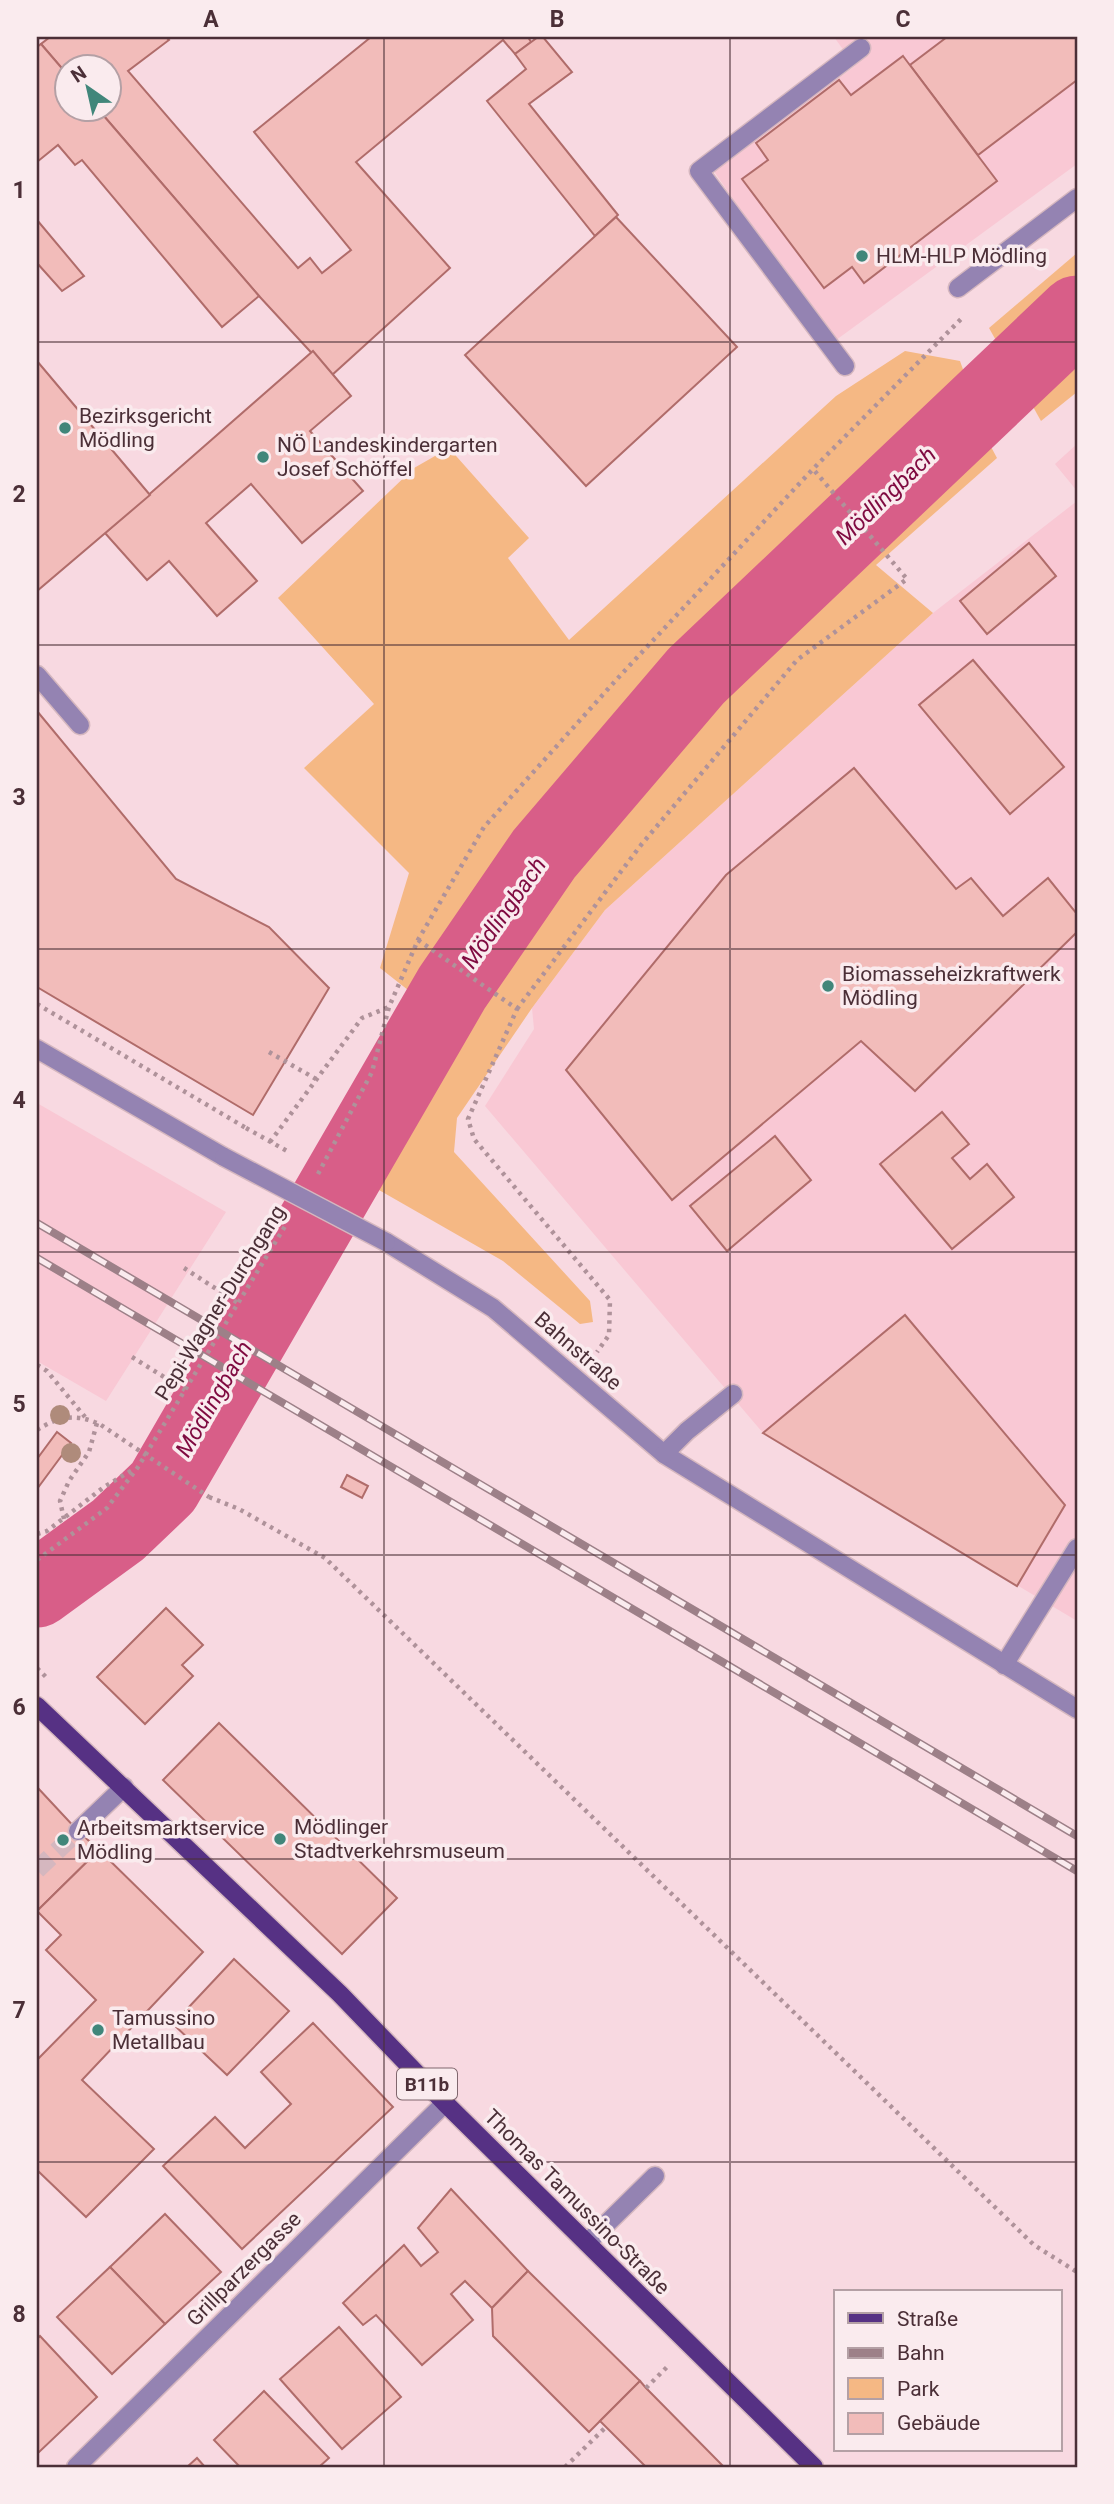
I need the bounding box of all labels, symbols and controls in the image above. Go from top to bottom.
text: A [203,6,219,33]
text: B [550,6,564,33]
text: C [895,6,911,33]
north arrow [52,52,122,122]
text: N [67,61,91,88]
text: 1 [12,177,26,204]
place label: HLM-HLP Mödling [876,244,1047,268]
marker: HLM-HLP Mödling [854,248,870,264]
place label: Bezirksgericht Mödling [79,404,212,452]
marker: Bezirksgericht Mödling [57,420,73,436]
place label: NÖ Landeskindergarten Josef Schöffel [277,433,497,481]
water label: Mödlingbach [830,441,942,551]
marker: NÖ Landeskindergarten Josef Schöffel [255,449,271,465]
text: 2 [12,481,26,508]
text: 3 [12,784,26,811]
water label: Mödlingbach [456,852,552,974]
place label: Biomasseheizkraftwerk Mödling [842,962,1061,1010]
marker: Biomasseheizkraftwerk Mödling [820,978,836,994]
text: 4 [12,1087,26,1114]
street label: Pepi-Wagner-Durchgang [150,1201,290,1405]
street label: Bahnstraße [530,1307,626,1395]
water label: Mödlingbach [170,1336,258,1462]
text: 5 [12,1391,26,1418]
text: 6 [12,1694,26,1721]
place label: Mödlinger Stadtverkehrsmuseum [294,1815,505,1863]
place label: Arbeitsmarktservice Mödling [77,1816,265,1864]
marker: Mödlinger Stadtverkehrsmuseum [272,1831,288,1847]
marker: Arbeitsmarktservice Mödling [55,1832,71,1848]
text: 7 [12,1997,26,2024]
place label: Tamussino Metallbau [112,2006,215,2054]
marker: Tamussino Metallbau [90,2022,106,2038]
road number: B11b [397,2068,457,2100]
street label: Thomas Tamussino-Straße [480,2105,674,2299]
street label: Grillparzergasse [182,2207,306,2331]
legend [834,2290,1062,2452]
text: 8 [12,2301,26,2328]
text: Straße [897,2307,958,2331]
text: Bahn [897,2341,945,2365]
text: Park [897,2377,940,2401]
text: Gebäude [897,2411,980,2435]

